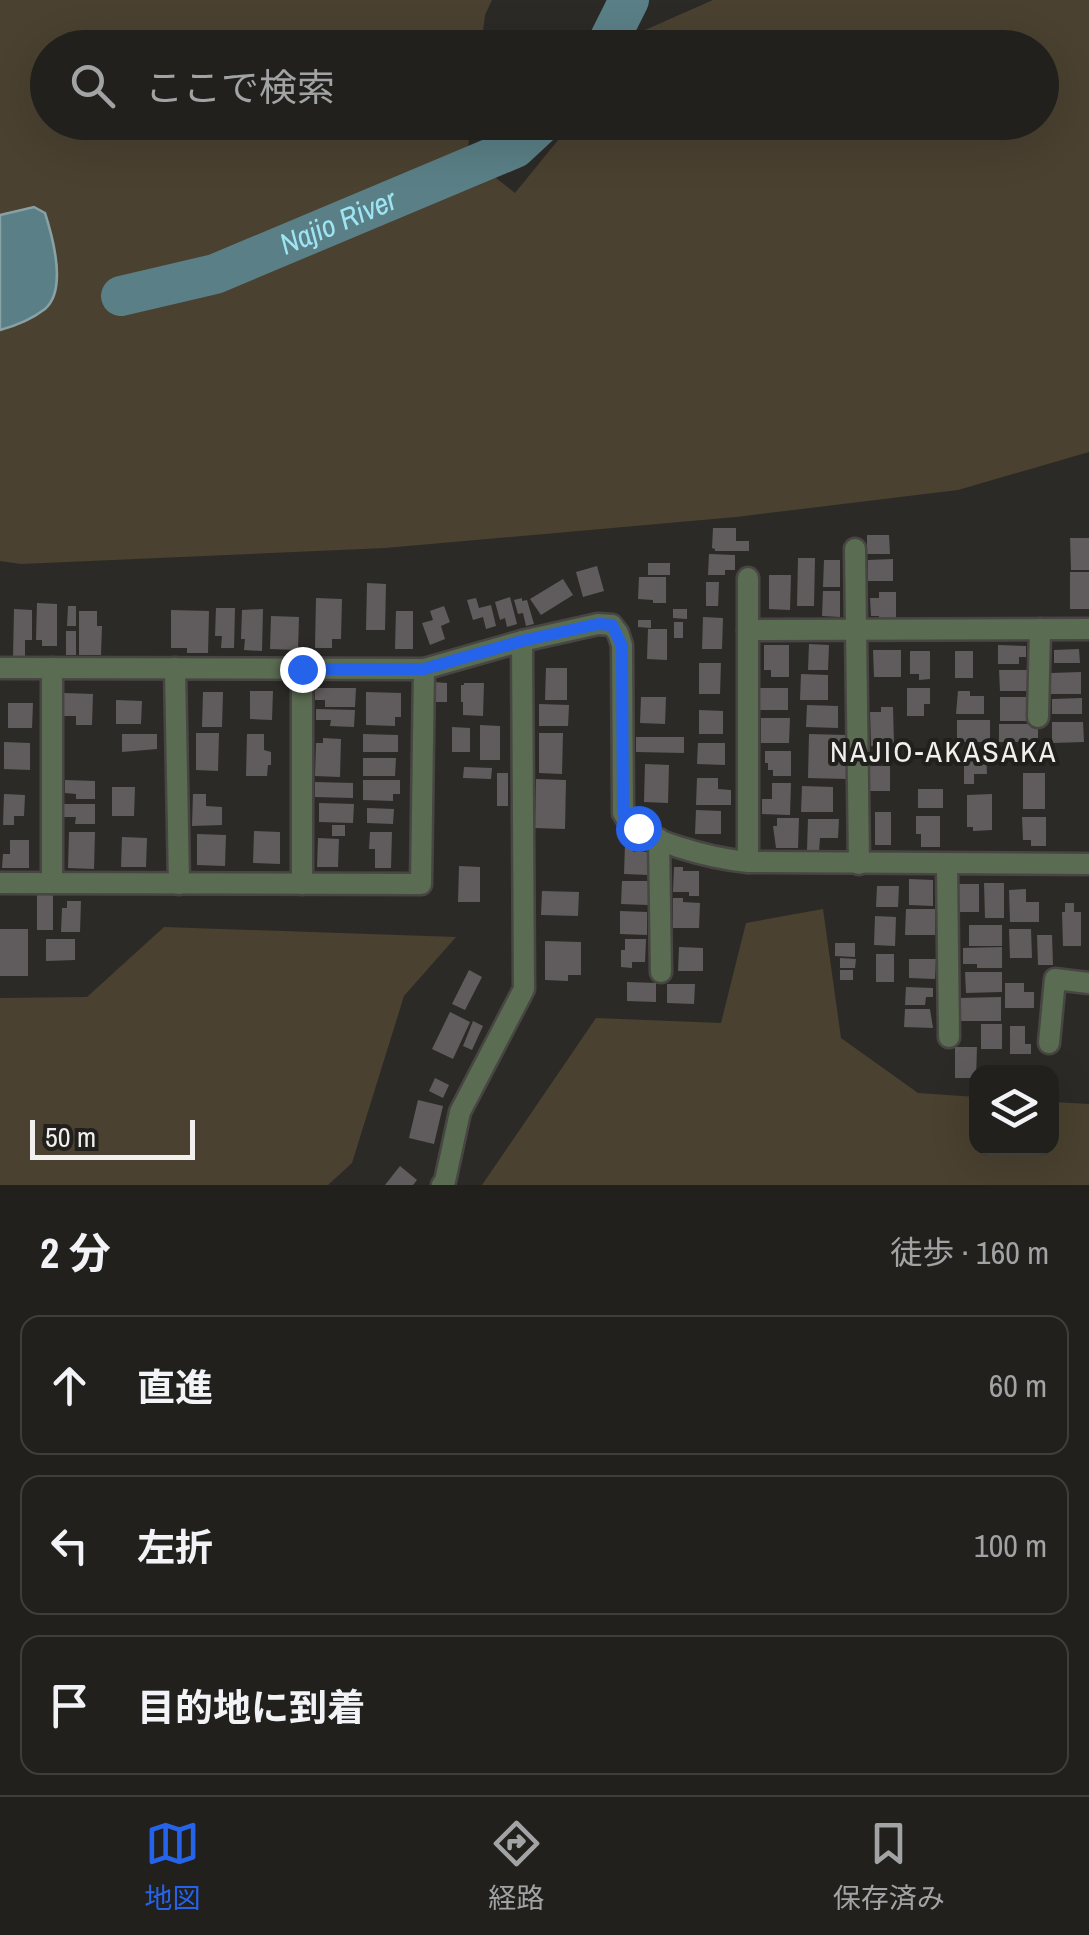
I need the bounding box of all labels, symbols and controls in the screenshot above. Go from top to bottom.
search box [30,30,1059,140]
icon: search [65,58,120,113]
text: ここで検索 [145,62,335,113]
water label: Najio River [273,179,403,264]
route end [280,647,326,693]
district label: NAJIO-AKASAKA [830,731,1058,771]
route start [616,806,662,852]
map controls [969,1065,1059,1155]
button: layers [969,1065,1059,1155]
scale bar [30,1115,195,1160]
text: 50 m [45,1118,96,1156]
text: 2 分 [40,1225,111,1281]
text: 徒歩 · 160 m [890,1231,1049,1274]
icon: ahead [42,1358,97,1413]
text: 直進 [137,1362,213,1413]
text: 60 m [989,1364,1047,1407]
icon: left [42,1518,97,1573]
text: 左折 [137,1522,213,1573]
text: 100 m [974,1524,1047,1567]
icon: arrive [42,1678,97,1733]
text: 目的地に到着 [137,1682,365,1733]
tab: 地図 [144,1816,200,1917]
tab: 経路 [488,1816,545,1917]
tab: 保存済み [833,1816,945,1917]

